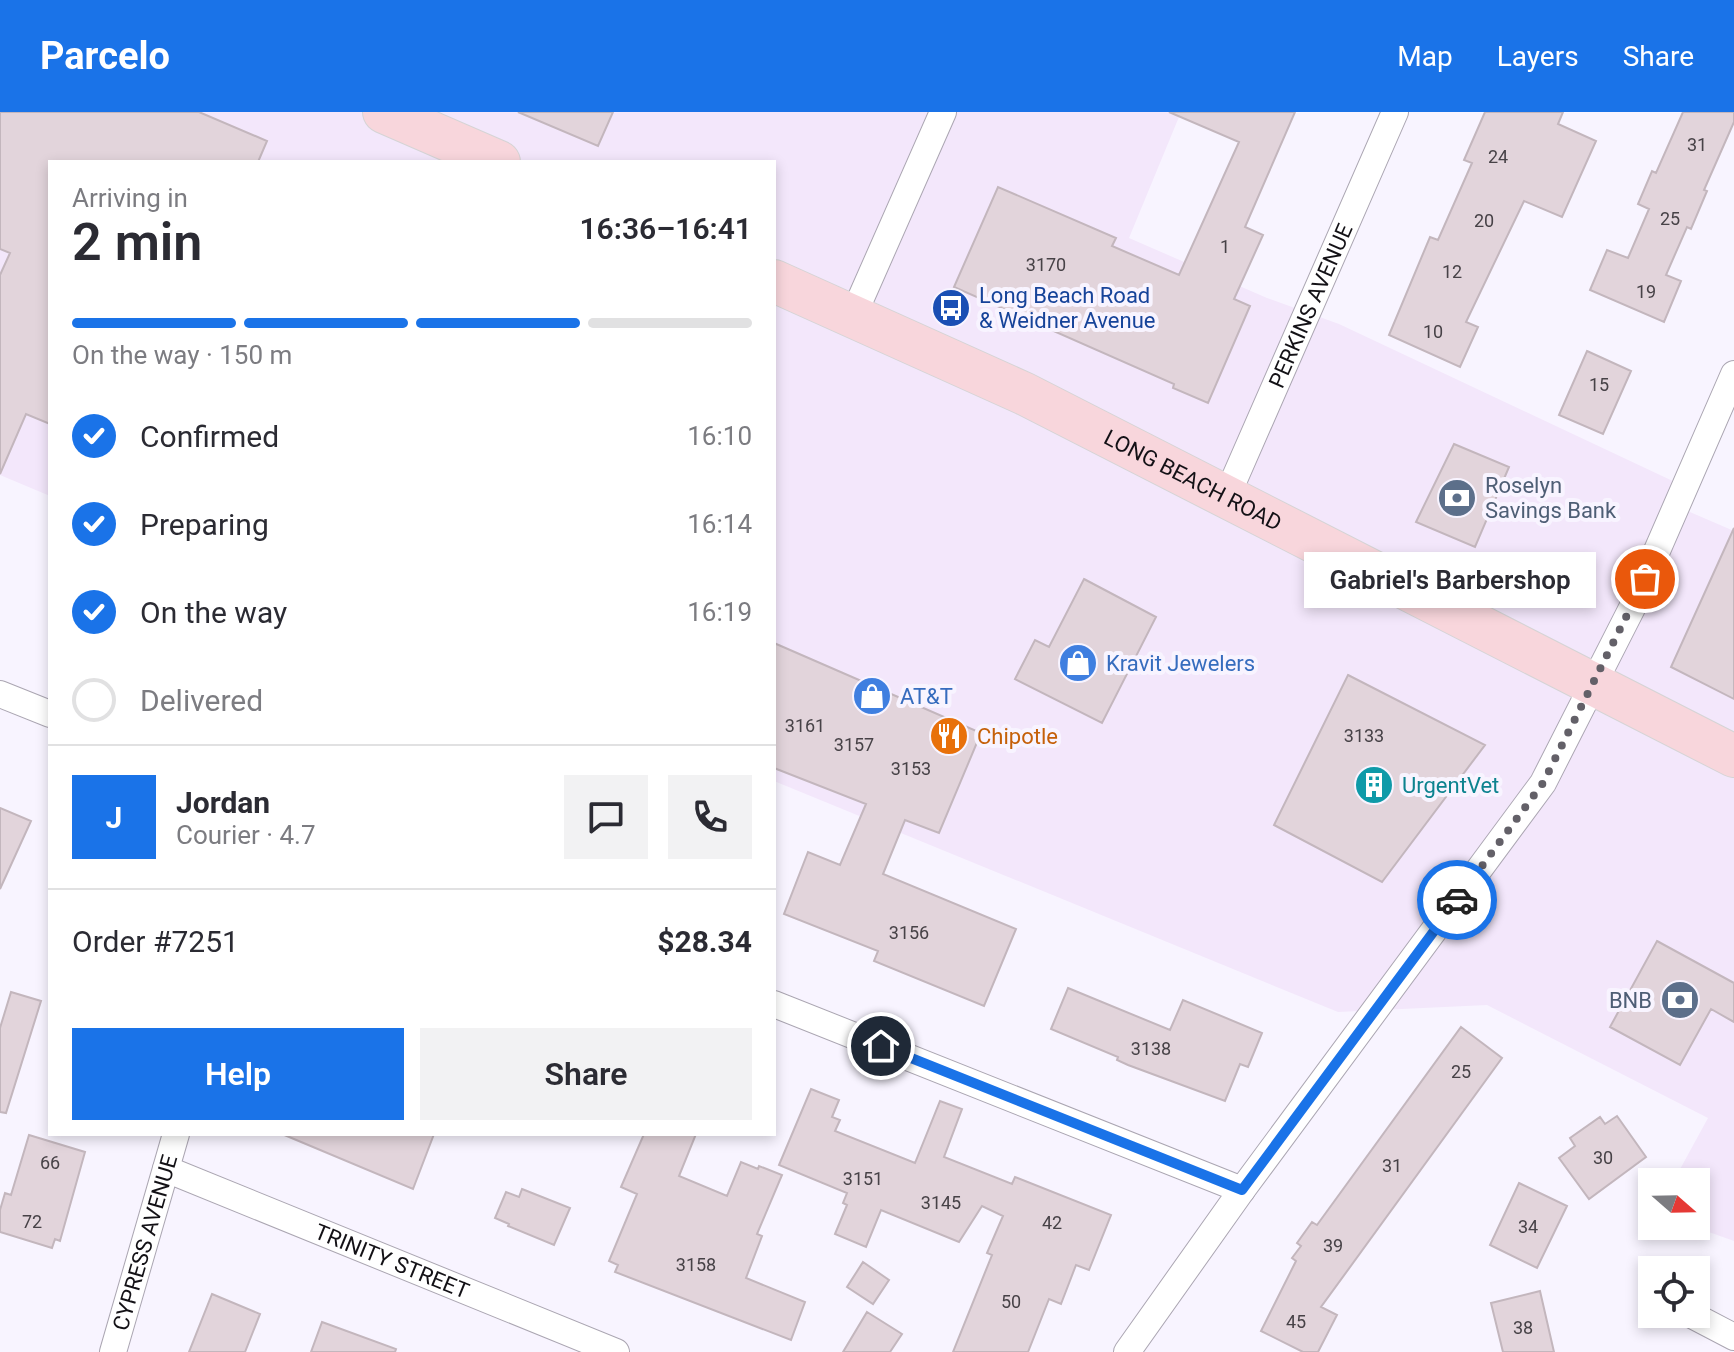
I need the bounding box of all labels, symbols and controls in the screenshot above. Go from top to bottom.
text: Parcelo [40,34,170,78]
text: Map [1397,40,1453,73]
text: Layers [1497,40,1579,73]
text: Share [1623,40,1694,73]
house number: 31 [1687,134,1707,155]
house number: 24 [1488,146,1508,167]
text: Arriving in [72,183,188,213]
house number: 25 [1660,208,1680,229]
house number: 20 [1474,210,1494,231]
text: 16:36–16:41 [579,211,752,246]
text: 2 min [72,212,202,273]
street label: PERKINS AVENUE [1263,220,1357,391]
house number: 1 [1220,236,1230,257]
house number: 3170 [1026,254,1066,275]
house number: 12 [1442,261,1462,282]
house number: 19 [1636,281,1656,302]
place label: Long Beach Road & Weidner Avenue [979,283,1155,333]
bus stop icon: Long Beach Road & Weidner Avenue [930,287,972,329]
house number: 10 [1423,321,1443,342]
text: On the way · 150 m [72,340,292,370]
house number: 15 [1589,374,1609,395]
icon: check [72,414,116,458]
text: Confirmed [140,419,279,454]
text: 16:10 [687,421,752,451]
street label: LONG BEACH ROAD [1100,424,1286,535]
place label: Roselyn Savings Bank [1485,473,1617,523]
bank icon: Roselyn Savings Bank [1436,477,1478,519]
icon: check [72,502,116,546]
text: Preparing [140,507,269,542]
text: 16:14 [687,509,752,539]
pin [1611,545,1679,613]
callout: Gabriel's Barbershop [1305,551,1597,607]
icon: bag [1623,557,1667,601]
text: Gabriel's Barbershop [1329,565,1571,595]
icon: check [72,590,116,634]
text: On the way [140,595,287,630]
text: 16:19 [687,597,752,627]
shop icon: Kravit Jewelers [1057,642,1099,684]
place label: Kravit Jewelers [1106,651,1255,676]
shop icon: AT&T [851,675,893,717]
text: Delivered [140,683,263,718]
place label: AT&T [900,684,953,709]
house number: 3161 [785,715,825,736]
restaurant icon: Chipotle [928,715,970,757]
place label: Chipotle [977,724,1058,749]
house number: 3133 [1344,725,1384,746]
house number: 3157 [834,734,874,755]
house number: 3153 [891,758,931,779]
building icon: UrgentVet [1353,764,1395,806]
place label: UrgentVet [1402,773,1499,798]
button: chat [564,775,648,859]
button: phone [668,775,752,859]
text: Jordan [176,785,270,820]
text: J [106,800,122,835]
text: Courier · 4.7 [176,820,316,850]
courier [1417,860,1497,940]
icon: car [1435,878,1479,922]
house number: 3156 [889,922,929,943]
text: Order #7251 [72,924,239,959]
text: $28.34 [657,924,752,959]
bank icon: BNB [1659,979,1701,1021]
place label: BNB [1609,988,1652,1013]
pin [847,1012,915,1080]
icon: home [859,1024,903,1068]
button: Help [72,1028,404,1120]
button: Share [420,1028,752,1120]
house number: 3138 [1131,1038,1171,1059]
house number: 25 [1451,1061,1471,1082]
house number: 30 [1593,1147,1613,1168]
house number: 66 [40,1152,60,1173]
street label: CYPRESS AVENUE [107,1152,182,1333]
house number: 31 [1382,1155,1402,1176]
house number: 3151 [843,1168,883,1189]
north arrow [1638,1168,1710,1240]
map controls [1638,1168,1710,1328]
house number: 3145 [921,1192,961,1213]
house number: 72 [22,1211,42,1232]
house number: 42 [1042,1212,1062,1233]
house number: 34 [1518,1216,1538,1237]
street label: TRINITY STREET [311,1218,473,1303]
house number: 39 [1323,1235,1343,1256]
house number: 3158 [676,1254,716,1275]
button: locate [1638,1256,1710,1328]
house number: 50 [1001,1291,1021,1312]
house number: 45 [1286,1311,1306,1332]
house number: 38 [1513,1317,1533,1338]

